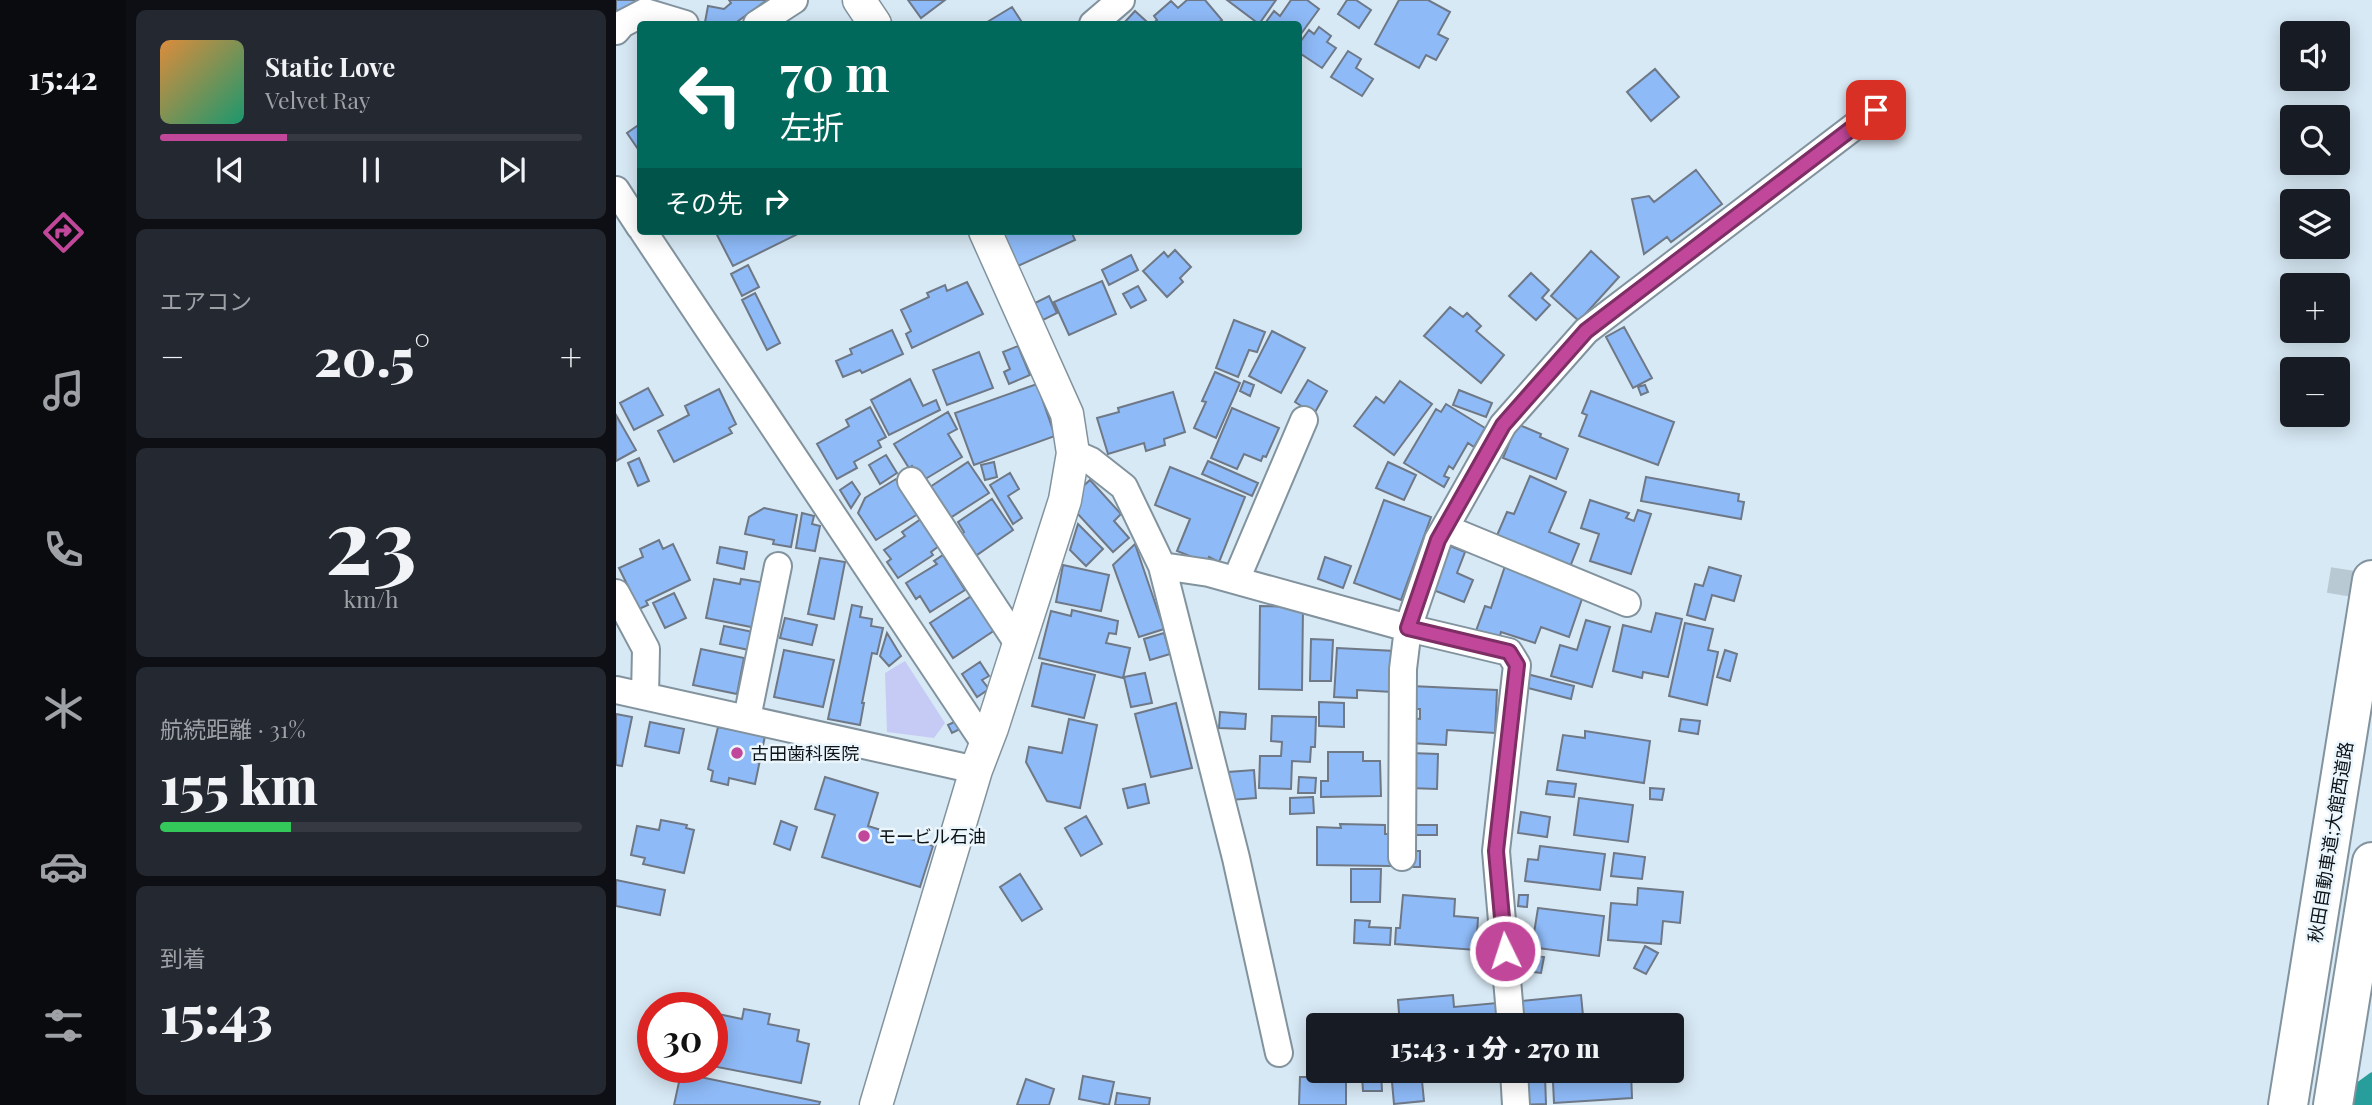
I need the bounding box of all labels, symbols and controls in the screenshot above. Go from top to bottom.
map controls [2280,21,2350,427]
button: sound [2280,21,2350,91]
text: 70 m [780,39,890,104]
text: Static Love [265,49,395,84]
icon: left [665,49,756,140]
text: 15:42 [28,55,98,98]
pin [1846,80,1906,140]
text: Velvet Ray [265,84,370,115]
icon: arrive [1857,91,1895,129]
text: 左折 [780,104,844,147]
button: search [2280,105,2350,175]
icon: previous [211,151,249,189]
icon: pause [352,151,390,189]
icon: next [493,151,531,189]
icon: right [757,182,795,220]
text: その先 [665,185,743,220]
button: layers [2280,189,2350,259]
icon: directions [39,208,88,257]
button: + [2280,273,2350,343]
text: エアコン [160,285,252,316]
text: 20.5° [314,321,430,390]
text: − [160,330,185,381]
text: + [560,330,582,381]
button: − [2280,357,2350,427]
icon: music [39,366,88,415]
text: 23 [325,477,417,598]
icon: phone [39,525,88,574]
text: km/h [343,583,399,614]
icon: climate [39,684,88,733]
text: 航続距離 · 31% [160,713,305,744]
street label: 秋田自動車道;大館西道路 [2302,740,2358,944]
place label: 古田歯科医院 [751,741,859,765]
marker: 古田歯科医院 [729,745,745,761]
text: 155 km [160,749,318,818]
place label: モービル石油 [878,824,986,848]
marker: モービル石油 [856,828,872,844]
icon: car [39,842,88,891]
position arrow [1468,914,1542,988]
text: 到着 [160,942,206,973]
text: 15:43 [160,978,273,1047]
speed limit sign: 30 [637,992,728,1083]
icon: filters [39,1001,88,1050]
text: 15:43 · 1 分 · 270 m [1390,1030,1600,1065]

